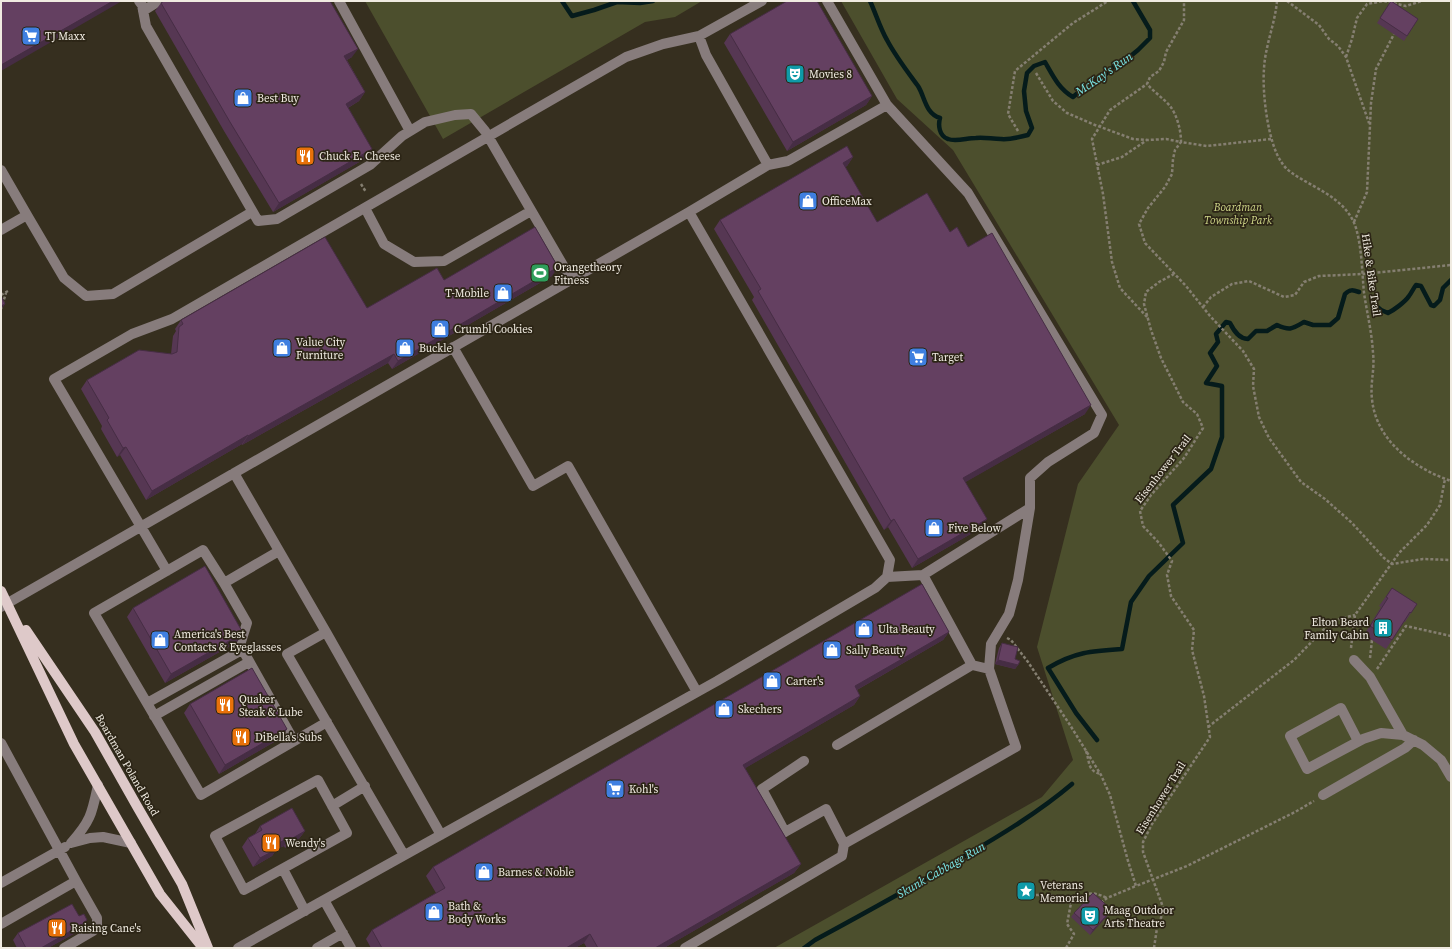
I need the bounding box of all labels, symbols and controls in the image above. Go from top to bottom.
supermarket icon: TJ Maxx [20,25,42,47]
place label: TJ Maxx [45,29,85,44]
water label: McKay's Run [1071,48,1136,100]
theatre icon: Movies 8 [784,63,806,85]
place label: Movies 8 [809,67,852,82]
shop icon: Best Buy [232,87,254,109]
place label: Best Buy [257,91,299,106]
restaurant icon: Chuck E. Cheese [294,145,316,167]
place label: Chuck E. Cheese [319,149,401,164]
shop icon: OfficeMax [797,190,819,212]
place label: OfficeMax [822,194,872,209]
park label: Boardman Township Park [1204,200,1273,228]
street label: Hike & Bike Trail [1358,233,1384,317]
place label: Orangetheory Fitness [554,260,622,288]
sports icon: Orangetheory Fitness [529,262,551,284]
shop icon: T-Mobile [492,282,514,304]
place label: T-Mobile [445,286,489,301]
shop icon: Crumbl Cookies [429,318,451,340]
place label: Crumbl Cookies [454,322,533,337]
place label: Value City Furniture [296,335,346,363]
shop icon: Value City Furniture [271,337,293,359]
shop icon: Buckle [394,337,416,359]
place label: Buckle [419,341,453,356]
supermarket icon: Target [907,346,929,368]
place label: Target [932,350,963,365]
street label: Eisenhower Trail [1131,432,1195,506]
shop icon: Five Below [923,517,945,539]
place label: Five Below [948,521,1002,536]
place label: Elton Beard Family Cabin [1304,615,1370,643]
building icon: Elton Beard Family Cabin [1372,617,1394,639]
shop icon: Ulta Beauty [853,618,875,640]
place label: Ulta Beauty [878,622,935,637]
place label: America's Best Contacts & Eyeglasses [174,627,281,655]
shop icon: America's Best Contacts & Eyeglasses [149,629,171,651]
shop icon: Sally Beauty [821,639,843,661]
place label: Sally Beauty [846,643,906,658]
shop icon: Carter's [761,670,783,692]
place label: Carter's [786,674,824,689]
place label: Quaker Steak & Lube [239,692,303,720]
restaurant icon: Quaker Steak & Lube [214,694,236,716]
shop icon: Skechers [713,698,735,720]
place label: Skechers [738,702,782,717]
street label: Boardman Poland Road [92,711,163,819]
restaurant icon: DiBella's Subs [230,726,252,748]
place label: DiBella's Subs [255,730,322,745]
street label: Eisenhower Trail [1133,759,1189,837]
supermarket icon: Kohl's [604,778,626,800]
place label: Kohl's [629,782,658,797]
restaurant icon: Wendy's [260,832,282,854]
place label: Wendy's [285,836,326,851]
water label: Skunk Cabbage Run [894,838,988,902]
shop icon: Barnes & Noble [473,861,495,883]
place label: Barnes & Noble [498,865,575,880]
place label: Veterans Memorial [1040,878,1088,906]
place icon: Veterans Memorial [1015,880,1037,902]
place label: Bath & Body Works [448,899,506,927]
shop icon: Bath & Body Works [423,901,445,923]
place label: Maag Outdoor Arts Theatre [1104,903,1174,931]
theatre icon: Maag Outdoor Arts Theatre [1079,905,1101,927]
restaurant icon: Raising Cane's [46,917,68,939]
place label: Raising Cane's [71,921,141,936]

